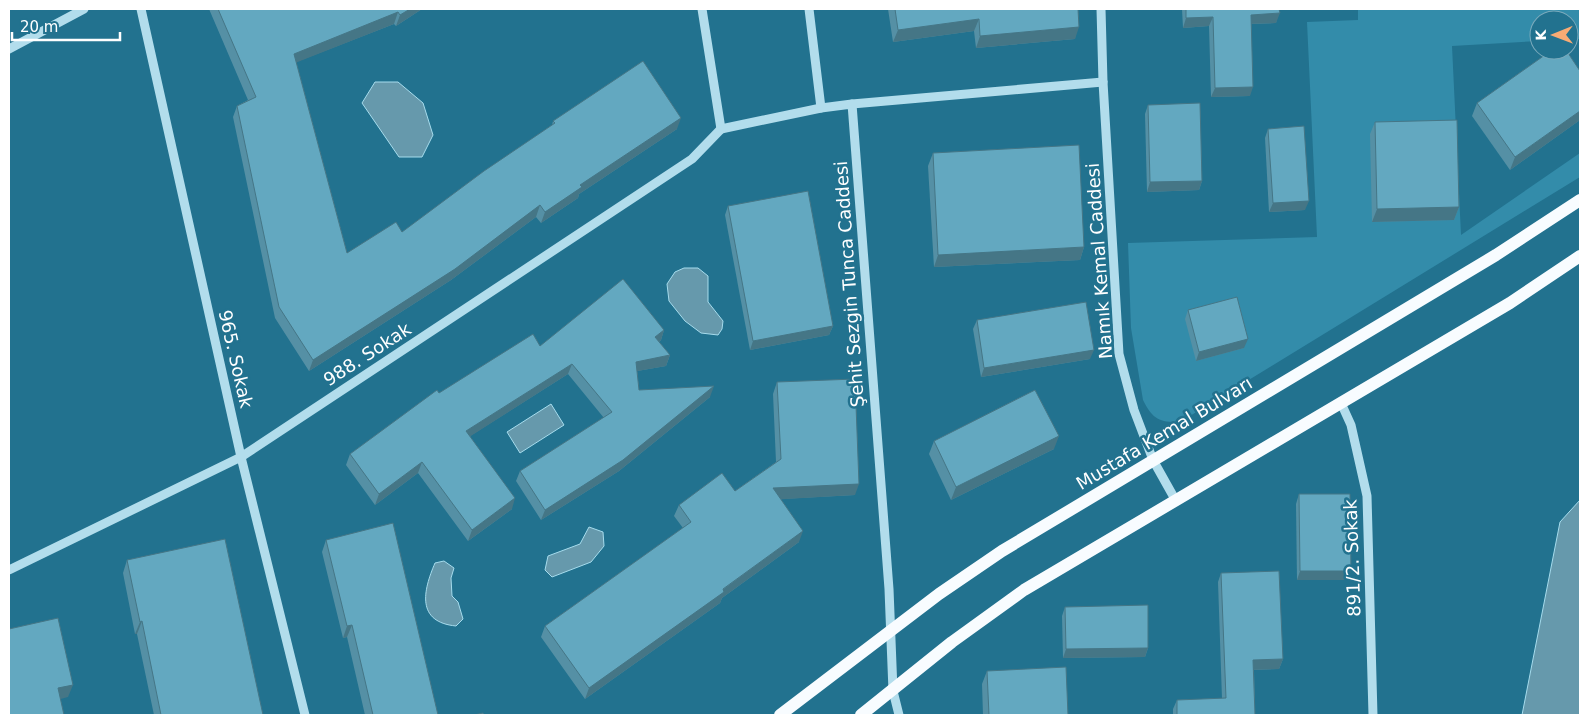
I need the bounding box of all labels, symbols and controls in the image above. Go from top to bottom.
scale bar [12,10,120,42]
north arrow [1529,10,1579,60]
text: 20 m [20,18,58,36]
text: K [1533,29,1549,41]
street label: Şehit Sezgin Tunca Caddesi [830,160,868,408]
street label: Namık Kemal Caddesi [1082,162,1116,360]
street label: 965. Sokak [215,308,258,411]
street label: 988. Sokak [319,318,415,390]
street label: Mustafa Kemal Bulvarı [1072,372,1256,494]
street label: 891/2. Sokak [1339,498,1365,617]

